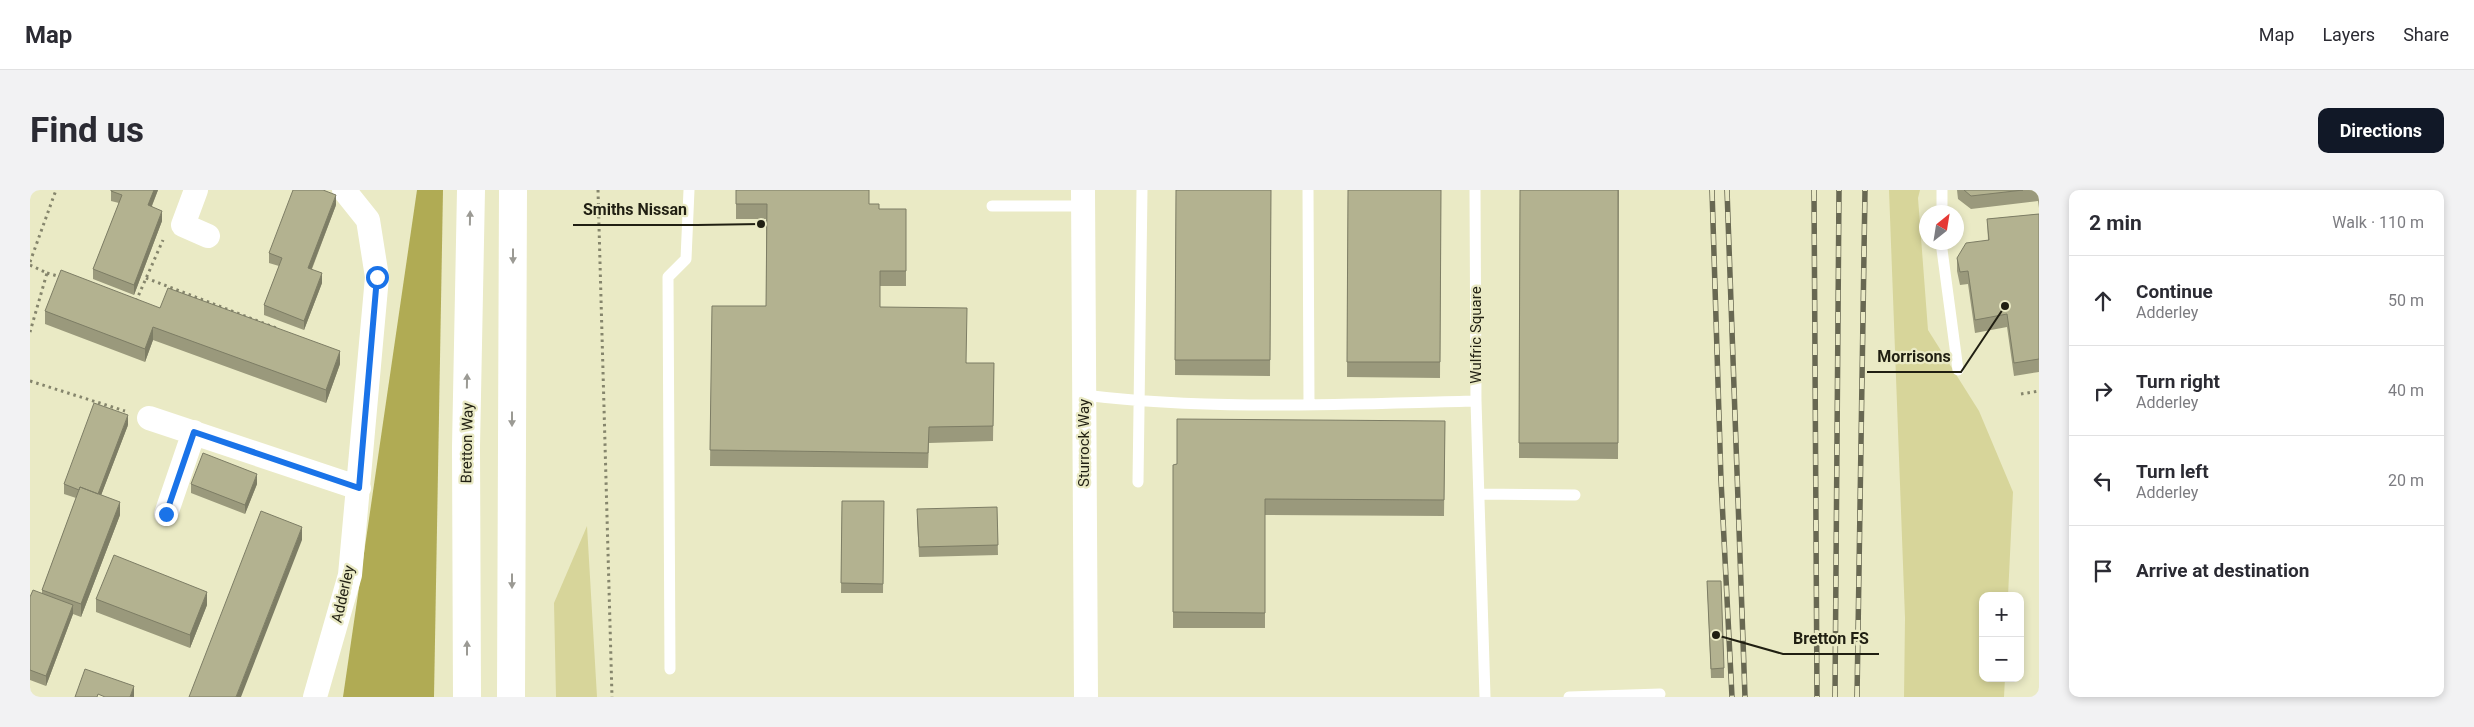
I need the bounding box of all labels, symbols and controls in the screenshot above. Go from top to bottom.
text: Map [25,21,72,49]
text: Map [2259,24,2294,45]
text: Layers [2322,24,2375,45]
text: Share [2403,24,2449,45]
button: Directions [2318,108,2444,153]
text: Find us [30,110,144,151]
callout: Smiths Nissan [573,194,697,225]
text: Smiths Nissan [583,200,687,219]
north arrow [1919,205,1964,250]
one-way arrow [467,210,475,226]
text: 2 min [2089,211,2142,235]
text: Walk · 110 m [2332,213,2424,232]
one-way arrow [509,248,517,264]
route start [366,266,389,289]
text: Continue [2136,280,2213,303]
street label: Wulfric Square [1467,286,1485,384]
icon: ahead [2089,287,2117,315]
text: 50 m [2388,291,2424,310]
text: Adderley [2136,303,2198,322]
callout: Morrisons [1867,341,1961,372]
text: Morrisons [1877,347,1951,366]
text: Turn right [2136,370,2220,393]
one-way arrow [463,373,471,389]
icon: right [2089,377,2117,405]
text: 40 m [2388,381,2424,400]
text: Adderley [2136,393,2198,412]
street label: Sturrock Way [1075,399,1093,487]
street label: Bretton Way [457,403,477,483]
one-way arrow [508,411,516,427]
text: Turn left [2136,460,2209,483]
icon: left [2089,467,2117,495]
text: 20 m [2388,471,2424,490]
text: Adderley [2136,483,2198,502]
route end [155,503,178,526]
icon: arrive [2089,557,2117,585]
text: Arrive at destination [2136,559,2309,582]
street label: Adderley [328,564,358,624]
one-way arrow [508,573,516,589]
map controls [1979,592,2024,682]
button: + [1979,592,2024,637]
callout: Bretton FS [1783,623,1879,654]
text: Bretton FS [1793,629,1869,648]
button: − [1979,637,2024,682]
one-way arrow [463,640,471,656]

